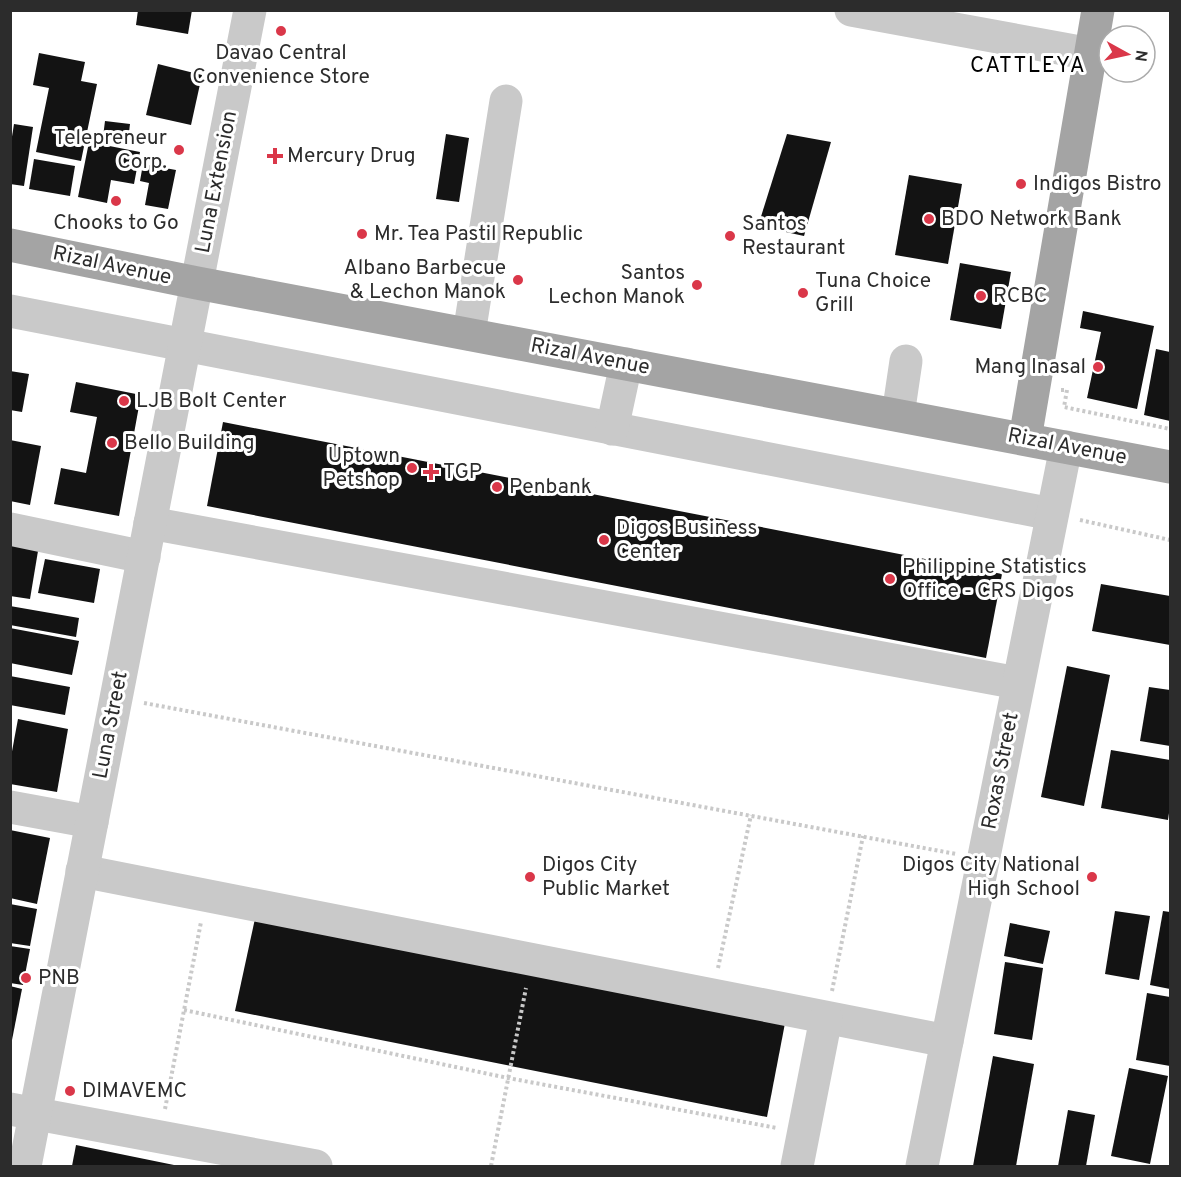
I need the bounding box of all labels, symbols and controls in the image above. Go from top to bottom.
marker: Davao Central Convenience Store [274,24,288,38]
north arrow [1097,24,1157,84]
place label: Davao Central Convenience Store [192,40,370,91]
text: N [1129,49,1151,63]
district label: CATTLEYA [970,53,1086,80]
street label: Luna Extension [190,108,244,256]
place label: Telepreneur Corp. [54,125,167,176]
marker: Telepreneur Corp. [172,143,186,157]
place label: Mercury Drug [287,143,416,170]
marker: Mercury Drug [268,149,282,163]
place label: Indigos Bistro [1033,171,1161,198]
marker: Indigos Bistro [1014,177,1028,191]
marker: Chooks to Go [109,194,123,208]
place label: BDO Network Bank [941,206,1122,233]
place label: Chooks to Go [53,210,179,237]
place label: Santos Restaurant [742,211,845,262]
marker: BDO Network Bank [922,212,936,226]
place label: Mr. Tea Pastil Republic [374,221,583,248]
marker: Mr. Tea Pastil Republic [355,227,369,241]
marker: Santos Restaurant [723,229,737,243]
street label: Rizal Avenue [50,240,174,292]
place label: Albano Barbecue & Lechon Manok [344,255,506,306]
place label: Santos Lechon Manok [548,260,685,311]
place label: Tuna Choice Grill [815,268,931,319]
marker: Albano Barbecue & Lechon Manok [511,273,525,287]
marker: Santos Lechon Manok [690,278,704,292]
place label: RCBC [993,283,1047,310]
marker: Tuna Choice Grill [796,286,810,300]
marker: RCBC [974,289,988,303]
street label: Rizal Avenue [528,332,652,382]
place label: Mang Inasal [974,354,1086,381]
marker: Mang Inasal [1091,360,1105,374]
place label: LJB Bolt Center [136,388,286,415]
marker: LJB Bolt Center [117,394,131,408]
street label: Rizal Avenue [1005,422,1129,472]
place label: Bello Building [124,430,254,457]
marker: Bello Building [105,436,119,450]
place label: Uptown Petshop [322,443,400,494]
place label: TGP [443,459,482,486]
marker: Uptown Petshop [405,461,419,475]
marker: TGP [424,465,438,479]
place label: Penbank [509,474,592,501]
marker: Penbank [490,480,504,494]
place label: Digos Business Center [616,515,757,566]
marker: Digos Business Center [597,533,611,547]
place label: Philippine Statistics Office - CRS Digos [902,554,1087,605]
marker: Philippine Statistics Office - CRS Digos [883,572,897,586]
street label: Luna Street [87,669,135,781]
street label: Roxas Street [976,710,1026,832]
place label: Digos City Public Market [542,852,670,903]
place label: Digos City National High School [902,852,1080,903]
marker: Digos City Public Market [523,870,537,884]
marker: Digos City National High School [1085,870,1099,884]
place label: PNB [38,965,80,992]
marker: PNB [19,971,33,985]
place label: DIMAVEMC [82,1078,187,1105]
marker: DIMAVEMC [63,1084,77,1098]

